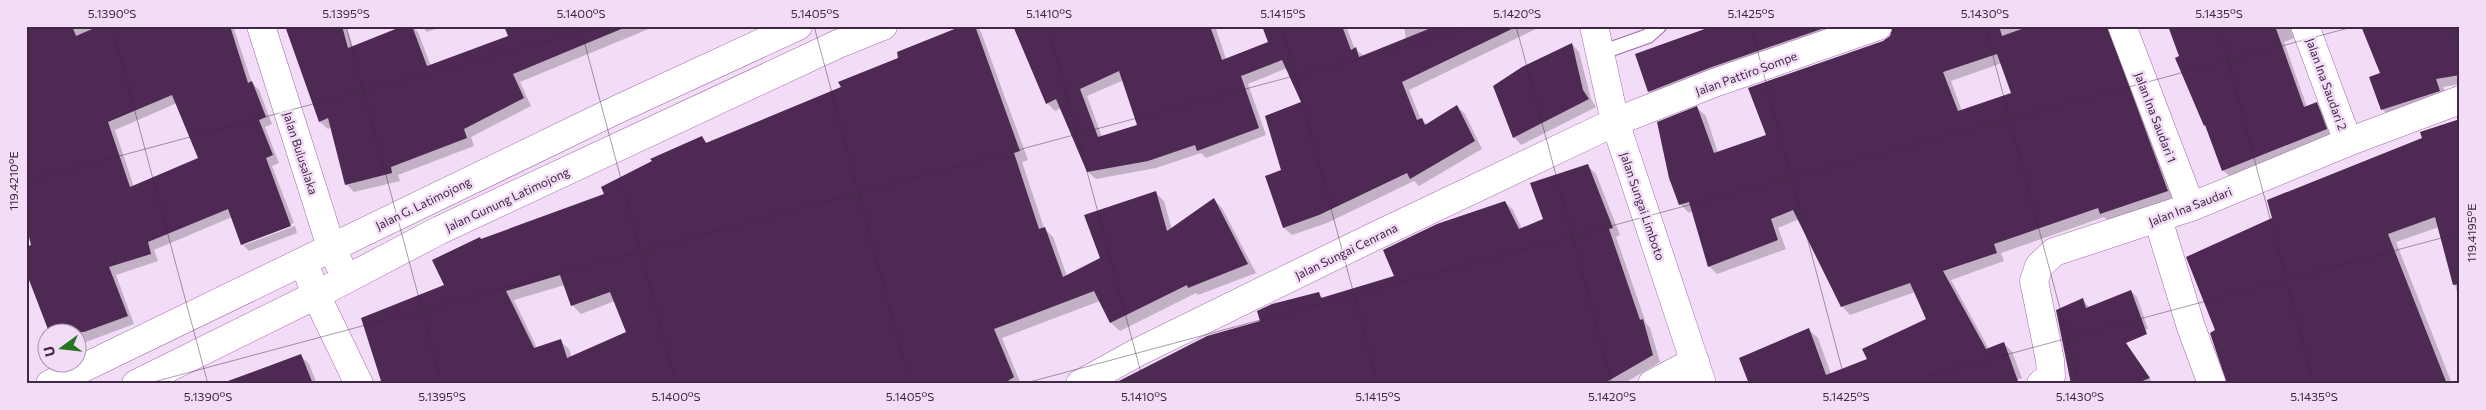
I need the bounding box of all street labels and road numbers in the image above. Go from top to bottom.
street label: Jalan Ina Saudari 2 [2303,36,2350,133]
street label: Jalan Pattiro Sompe [1693,48,1799,99]
street label: Jalan Ina Saudari 1 [2131,70,2180,164]
street label: Jalan Bulusalaka [280,110,321,197]
street label: Jalan Sungai Limboto [1617,150,1668,262]
street label: Jalan Gunung Latimojong [443,164,572,235]
street label: Jalan G. Latimojong [373,174,474,233]
street label: Jalan Ina Saudari [2146,184,2234,229]
street label: Jalan Sungai Cenrana [1292,220,1400,283]

